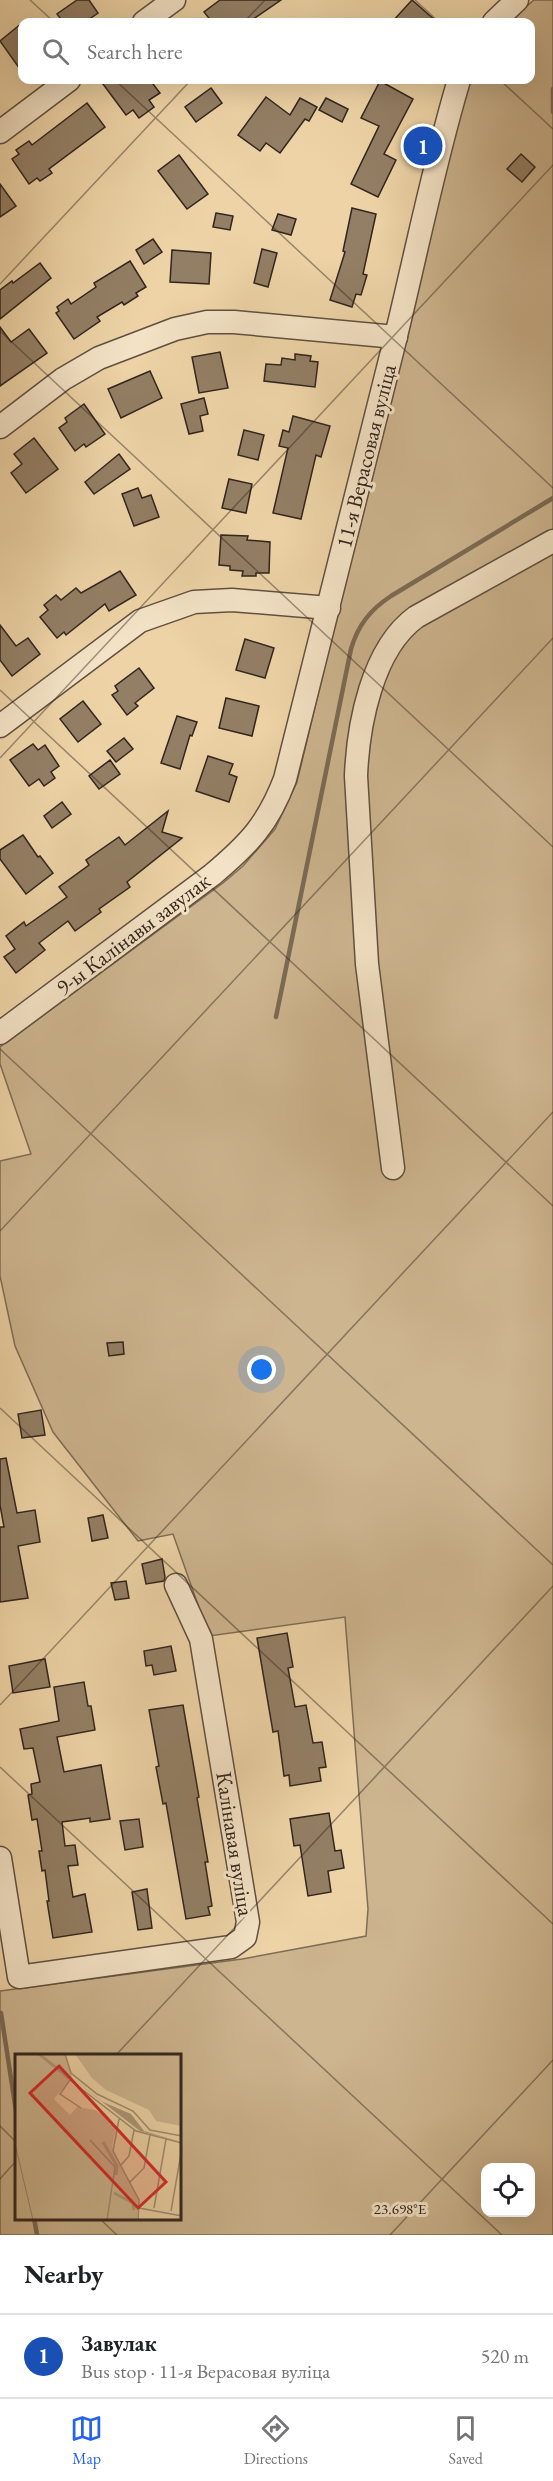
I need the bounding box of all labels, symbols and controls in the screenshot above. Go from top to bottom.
search box [18,18,535,84]
icon: search [39,35,72,68]
text: Search here [87,37,182,66]
pin: 1 [404,124,442,168]
street label: 11-я Верасовая вуліца [329,361,403,551]
street label: 9-ы Калінавы завулак [50,866,216,1002]
your location [247,1355,276,1384]
street label: Калінавая вуліца [209,1770,261,1919]
inset map [15,2054,182,2220]
map controls [481,2163,535,2217]
button: locate [481,2163,535,2217]
text: 23.698°E [374,2199,427,2218]
text: Nearby [24,2257,104,2291]
text: Завулак [81,2329,157,2358]
text: 1 [38,2343,49,2369]
text: 520 m [481,2343,529,2369]
text: Bus stop · 11-я Верасовая вуліца [81,2358,330,2384]
tab: Map [70,2412,103,2469]
tab: Directions [244,2412,308,2469]
tab: Saved [448,2412,483,2469]

